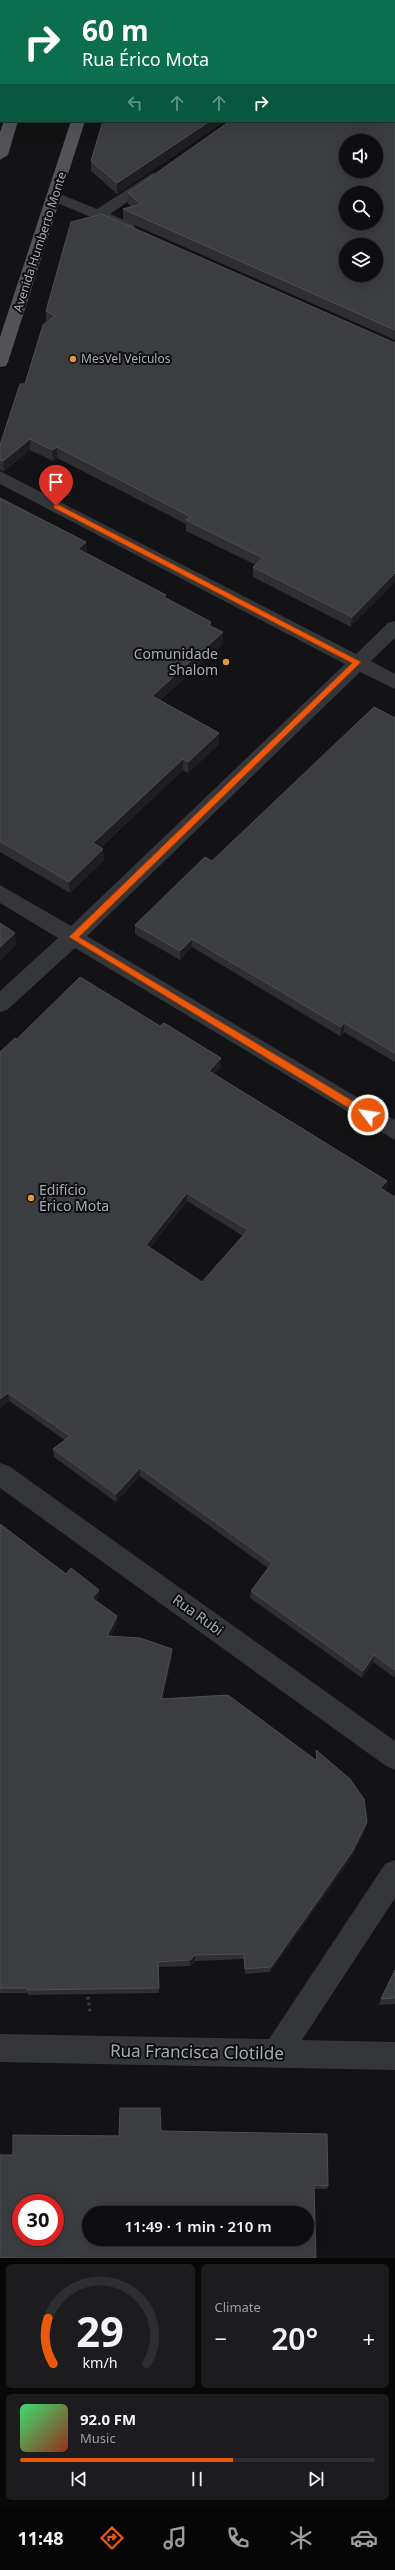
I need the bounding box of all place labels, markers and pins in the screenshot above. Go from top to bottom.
place label: MesVel Veículos [81,350,171,367]
marker: MesVel Veículos [68,354,78,364]
pin [39,465,73,506]
place label: Comunidade Shalom [134,644,218,679]
marker: Comunidade Shalom [221,657,231,667]
place label: Edifício Érico Mota [39,1180,109,1215]
marker: Edifício Érico Mota [26,1193,36,1203]

